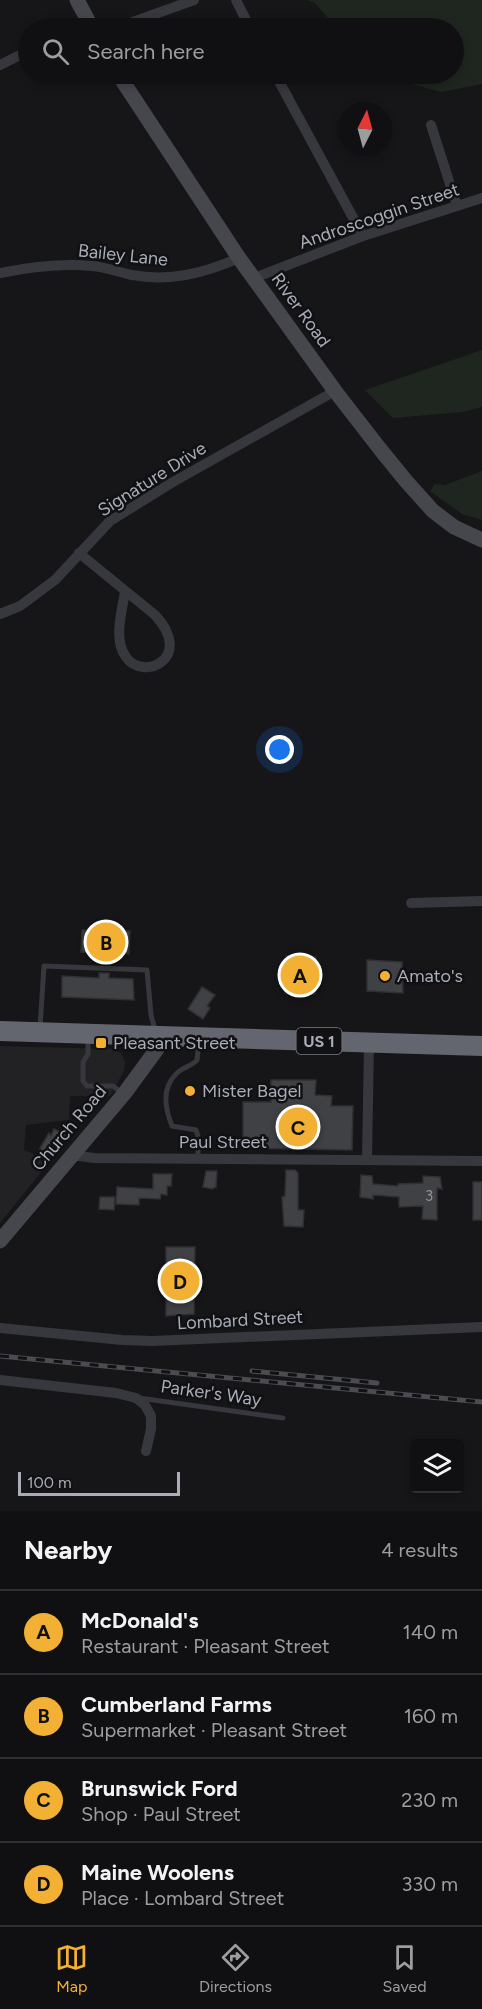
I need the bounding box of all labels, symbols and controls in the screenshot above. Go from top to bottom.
search box [18,18,464,84]
icon: search [39,35,72,68]
text: Search here [87,38,205,65]
north arrow [338,102,392,156]
street label: Androscoggin Street [296,178,462,254]
street label: Bailey Lane [77,239,169,271]
street label: River Road [267,269,335,351]
street label: Signature Drive [94,437,210,521]
your location [265,735,294,764]
pin: B [86,920,126,964]
pin: A [280,952,320,998]
place label: Amato's [397,965,463,987]
marker: Amato's [378,969,392,983]
road number: US 1 [296,1028,342,1054]
place label: Pleasant Street [113,1032,236,1054]
marker: Pleasant Street [94,1036,108,1050]
place label: Mister Bagel [202,1080,301,1102]
street label: Church Road [27,1081,111,1175]
marker: Mister Bagel [183,1084,197,1098]
pin: C [278,1104,318,1150]
street label: Paul Street [179,1131,267,1153]
house number: 3 [425,1187,433,1205]
pin: D [160,1258,200,1304]
street label: Lombard Street [176,1306,304,1334]
street label: Parker's Way [159,1375,263,1411]
map controls [410,1439,464,1493]
button: layers [410,1439,464,1493]
scale bar [18,1469,180,1496]
text: 100 m [27,1473,72,1492]
text: Nearby [24,1534,112,1566]
text: 4 results [381,1538,458,1562]
text: McDonald's [81,1607,198,1634]
text: A [36,1620,51,1644]
text: 140 m [403,1620,458,1644]
text: Restaurant · Pleasant Street [81,1634,330,1658]
text: Cumberland Farms [81,1691,272,1718]
text: B [37,1704,50,1728]
text: 160 m [404,1704,458,1728]
text: Supermarket · Pleasant Street [81,1718,347,1742]
text: Brunswick Ford [81,1775,238,1802]
text: C [36,1788,51,1812]
text: 230 m [401,1788,458,1812]
text: Shop · Paul Street [81,1802,241,1826]
text: Maine Woolens [81,1859,234,1886]
text: D [37,1872,51,1896]
text: 330 m [401,1872,458,1896]
text: Place · Lombard Street [81,1886,284,1910]
tab: Map [55,1941,88,1996]
tab: Directions [199,1941,272,1996]
tab: Saved [383,1941,427,1996]

